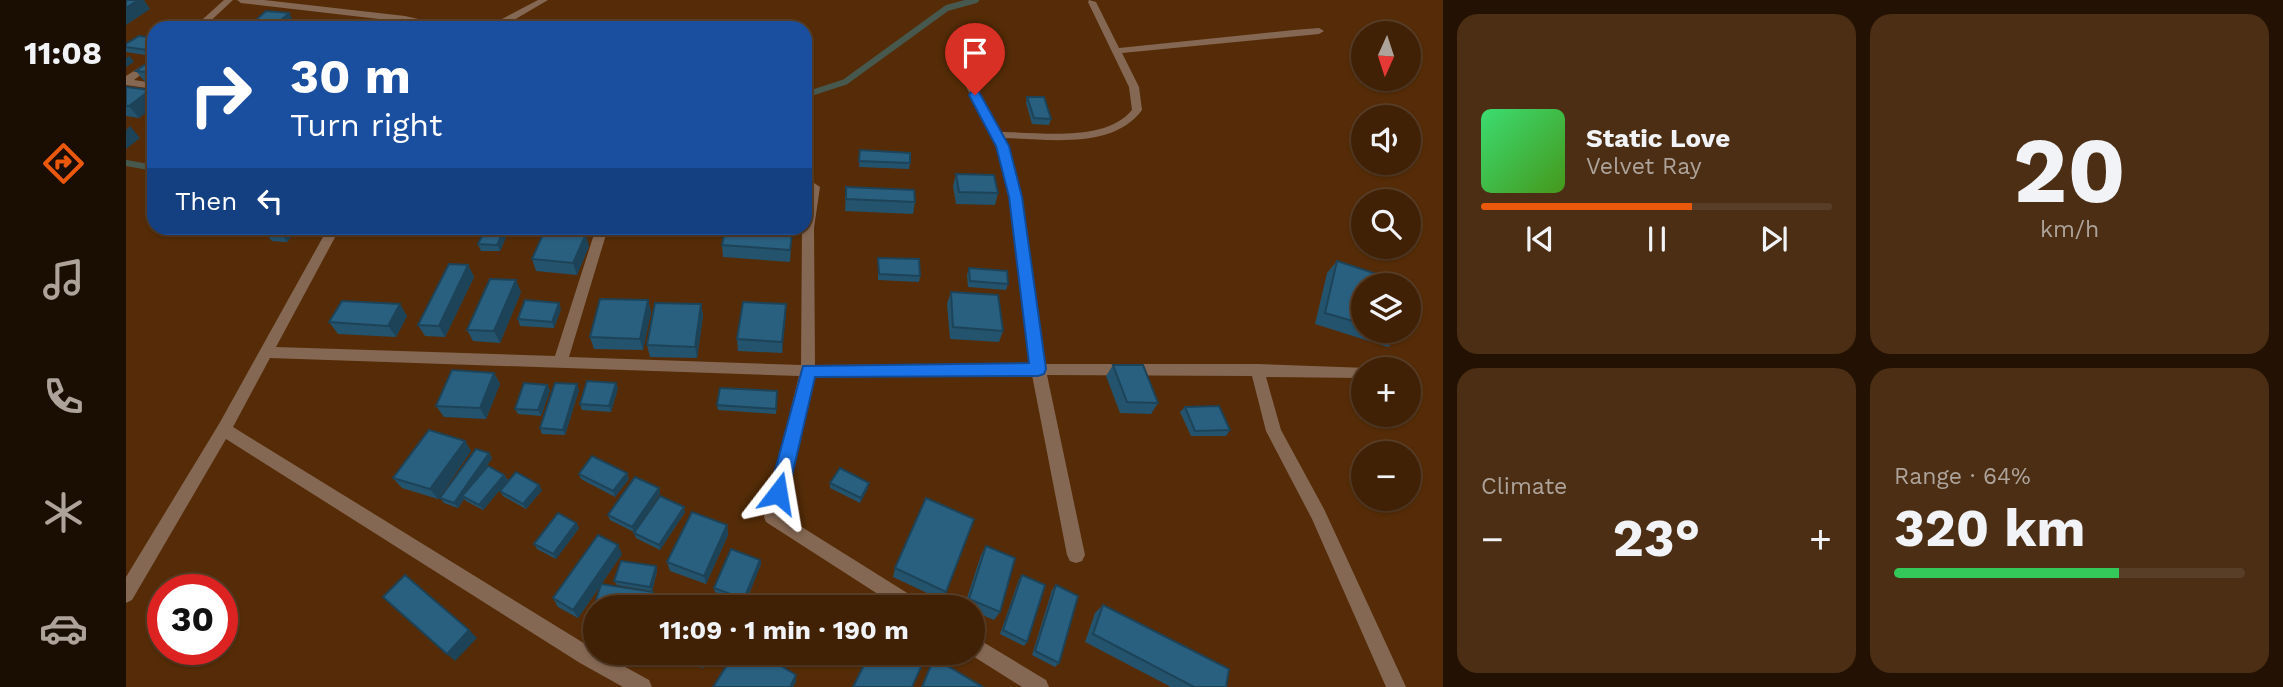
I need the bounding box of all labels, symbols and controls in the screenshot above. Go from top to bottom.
north arrow [1351,21,1421,91]
map controls [1351,21,1421,511]
pin [945,23,1005,95]
text: 11:08 [24,34,102,72]
icon: arrive [956,34,994,72]
text: 30 m [290,47,411,105]
icon: right [175,49,266,140]
button: sound [1351,105,1421,175]
text: Turn right [290,106,442,144]
text: 20 [2013,117,2126,224]
text: Static Love [1586,123,1730,153]
icon: directions [39,139,88,188]
text: Velvet Ray [1586,153,1702,180]
icon: left [251,182,289,220]
text: Then [175,186,237,216]
button: search [1351,189,1421,259]
text: km/h [2040,216,2099,243]
icon: previous [1521,220,1559,258]
icon: pause [1638,220,1676,258]
icon: next [1755,220,1793,258]
icon: music [39,255,88,304]
button: layers [1351,273,1421,343]
button: + [1351,357,1421,427]
icon: phone [39,372,88,421]
button: − [1351,441,1421,511]
position arrow [741,456,815,530]
text: Range · 64% [1894,463,2031,490]
text: Climate [1481,473,1567,500]
icon: climate [39,488,88,537]
text: 320 km [1894,498,2085,559]
text: 23° [1613,508,1700,569]
text: − [1481,517,1504,561]
text: + [1809,517,1832,561]
speed limit sign: 30 [147,574,238,665]
icon: car [39,604,88,653]
text: 11:09 · 1 min · 190 m [659,615,909,645]

